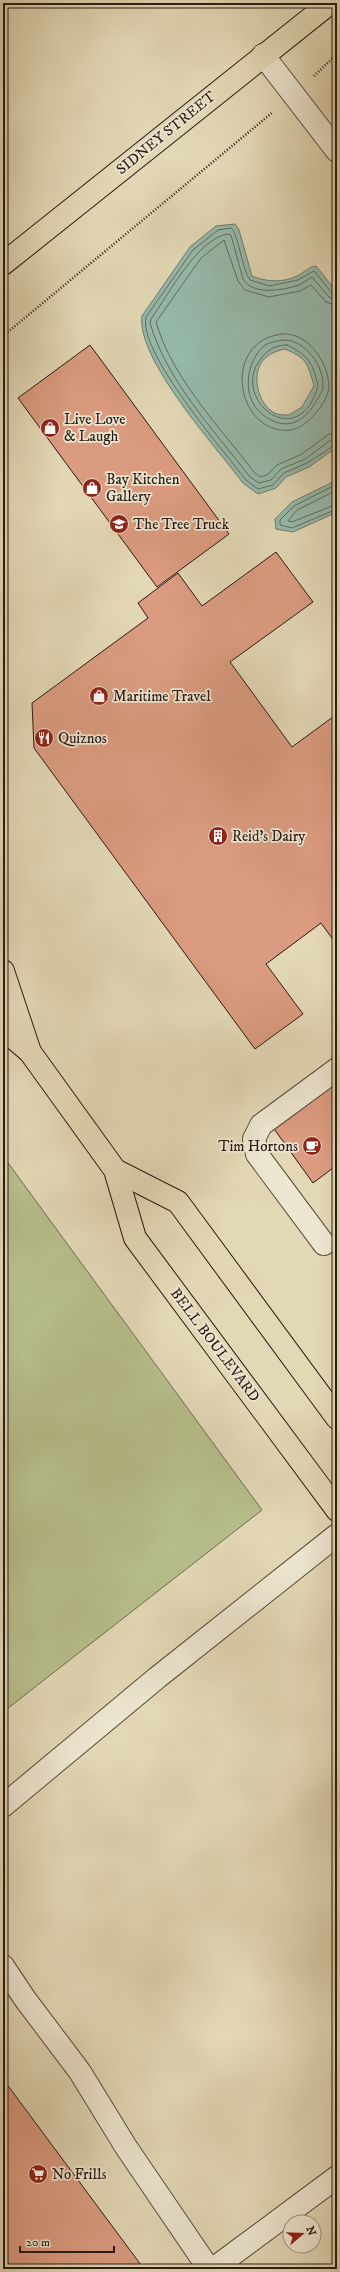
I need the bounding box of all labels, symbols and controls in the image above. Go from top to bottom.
street label: SIDNEY STREET [112,87,220,179]
place label: Live Love & Laugh [64,410,126,446]
shop icon: Live Love & Laugh [39,417,61,439]
place label: Bay Kitchen Gallery [106,470,180,506]
shop icon: Bay Kitchen Gallery [81,477,103,499]
school or university icon: The Tree Truck [108,513,130,535]
place label: The Tree Truck [133,515,230,534]
shop icon: Maritime Travel [88,685,110,707]
place label: Maritime Travel [113,687,211,706]
restaurant icon: Quiznos [33,727,55,749]
place label: Quiznos [58,729,107,748]
building icon: Reid's Dairy [207,825,229,847]
place label: Reid's Dairy [232,827,306,846]
cafe icon: Tim Hortons [301,1135,323,1157]
place label: Tim Hortons [218,1137,298,1156]
street label: BELL BOULEVARD [166,1284,264,1406]
supermarket icon: No Frills [27,2163,49,2185]
place label: No Frills [52,2165,106,2184]
north arrow [282,2214,322,2254]
text: N [302,2225,319,2238]
scale bar [20,2228,114,2254]
text: 20 m [26,2235,50,2250]

